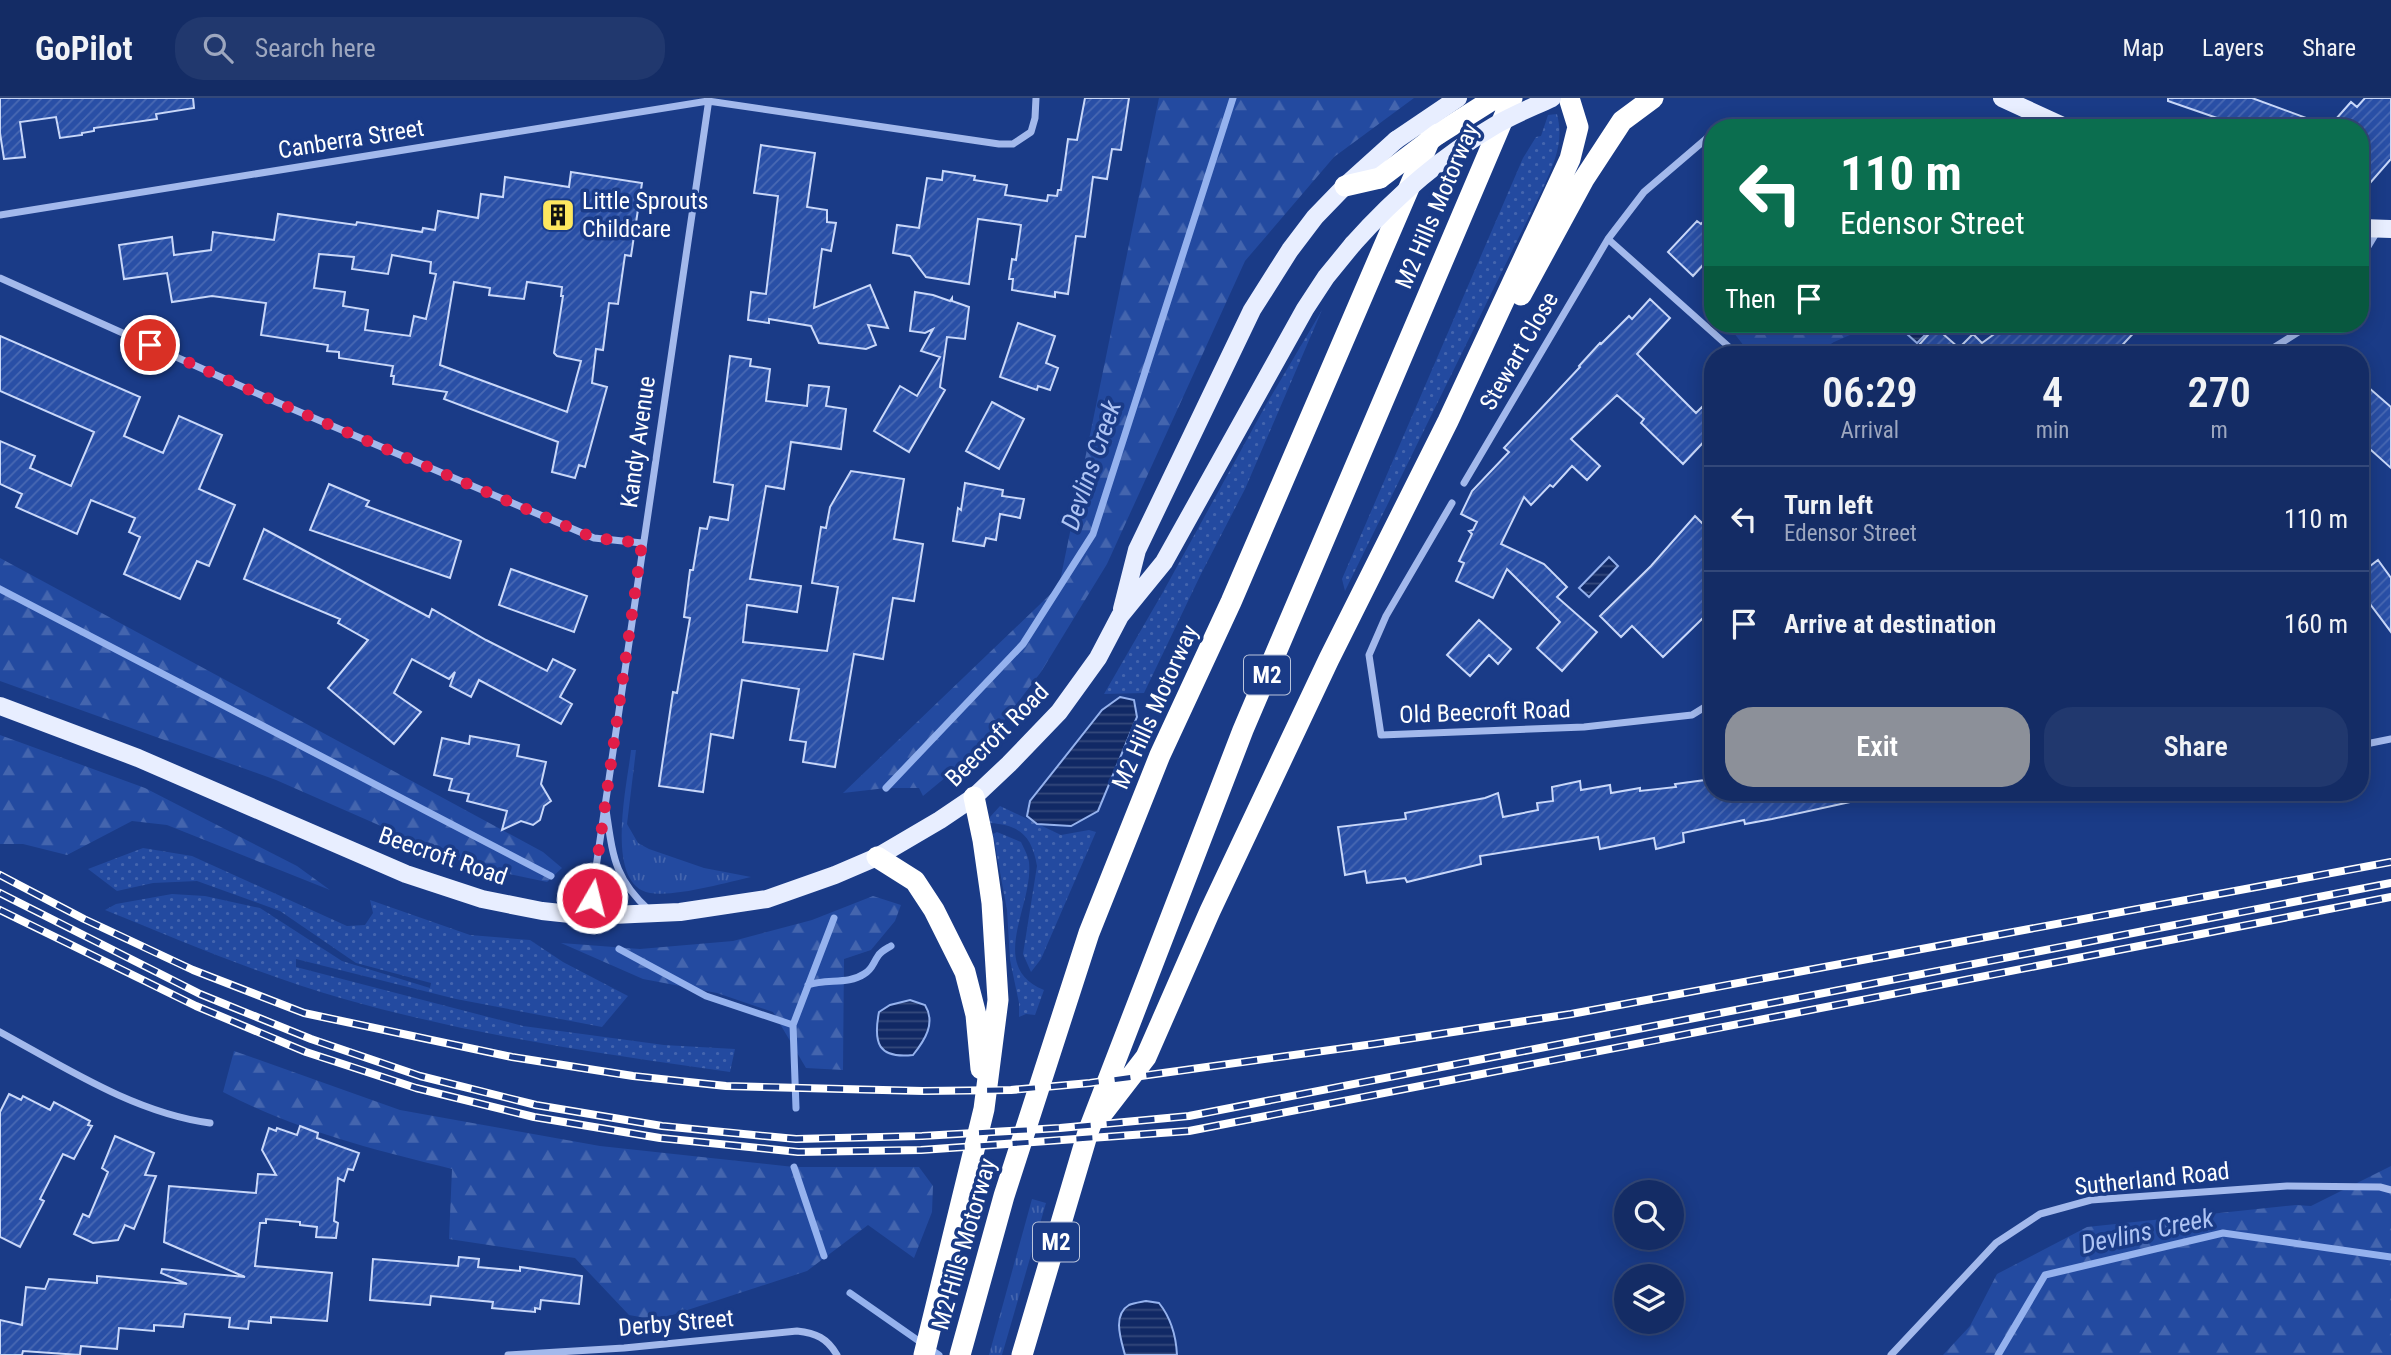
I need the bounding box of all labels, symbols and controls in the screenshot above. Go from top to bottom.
search box [175,17,665,80]
text: GoPilot [35,29,133,68]
icon: search [199,29,237,67]
text: Search here [255,33,376,63]
text: Map [2123,34,2164,62]
text: Layers [2202,34,2264,62]
text: Share [2302,34,2356,62]
street label: Canberra Street [276,114,426,164]
street label: M2 Hills Motorway [1390,119,1484,293]
text: 110 m [1840,145,1962,202]
icon: left [1725,147,1816,238]
place label: Little Sprouts Childcare [582,187,708,243]
building icon: Little Sprouts Childcare [539,196,577,234]
text: Edensor Street [1840,204,2025,242]
icon: arrive [1790,280,1828,318]
text: Then [1725,284,1776,314]
street label: Stewart Close [1474,287,1564,415]
pin [120,315,180,375]
icon: arrive [131,326,169,364]
text: 06:29 [1822,368,1918,417]
text: 4 [2042,368,2063,417]
text: 270 [2188,368,2251,417]
street label: Kandy Avenue [615,374,661,510]
water label: Devlins Creek [1055,396,1127,534]
text: Arrival [1841,417,1899,444]
text: min [2036,417,2069,444]
text: m [2211,417,2228,444]
text: Turn left [1784,490,1873,520]
icon: left [1725,500,1763,538]
text: 110 m [2284,504,2348,534]
text: Edensor Street [1784,520,1917,547]
icon: arrive [1725,605,1763,643]
text: Arrive at destination [1784,609,1996,639]
text: 160 m [2284,609,2348,639]
street label: M2 Hills Motorway [1106,621,1204,793]
road number: M2 [1244,656,1290,694]
street label: Beecroft Road [940,678,1054,792]
street label: Old Beecroft Road [1399,695,1571,729]
button: Exit [1725,707,2030,787]
button: Share [2044,707,2348,787]
street label: Beecroft Road [375,821,511,891]
position arrow [555,861,629,935]
street label: M2 Hills Motorway [926,1155,1002,1333]
street label: Sutherland Road [2073,1157,2231,1201]
map controls [1614,1180,1684,1334]
button: search [1614,1180,1684,1250]
water label: Devlins Creek [2078,1202,2217,1260]
road number: M2 [1033,1222,1079,1261]
button: layers [1614,1264,1684,1334]
street label: Derby Street [617,1304,735,1342]

